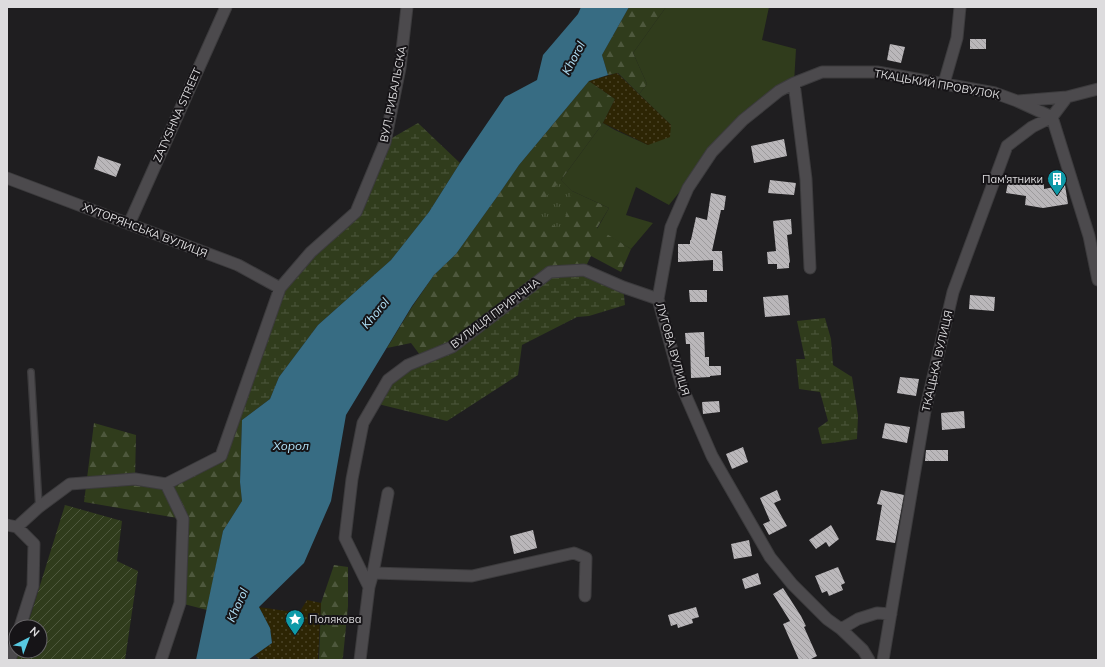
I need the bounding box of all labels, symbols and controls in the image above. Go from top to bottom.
water label: Khorol [558,39,588,77]
street label: ВУЛ. РИБАЛЬСКА [377,45,409,143]
street label: ZATYSHNA STREET [150,65,204,164]
street label: ТКАЦЬКИЙ ПРОВУЛОК [873,66,1002,102]
building icon: Пам'ятники [1046,168,1068,196]
place label: Пам'ятники [982,172,1043,186]
street label: ХУТОРЯНСЬКА ВУЛИЦЯ [81,200,209,260]
street label: ВУЛИЦЯ ПРИРІЧНА [448,275,542,351]
water label: Khorol [358,294,392,331]
street label: ЛУГОВА ВУЛИЦЯ [653,301,693,397]
street label: ТКАЦЬКА ВУЛИЦЯ [919,309,955,413]
water label: Хорол [272,438,309,453]
water label: Khorol [223,586,251,624]
place icon: Полякова [284,608,306,636]
place label: Полякова [309,612,361,626]
north arrow [8,619,48,659]
text: N [27,624,42,640]

